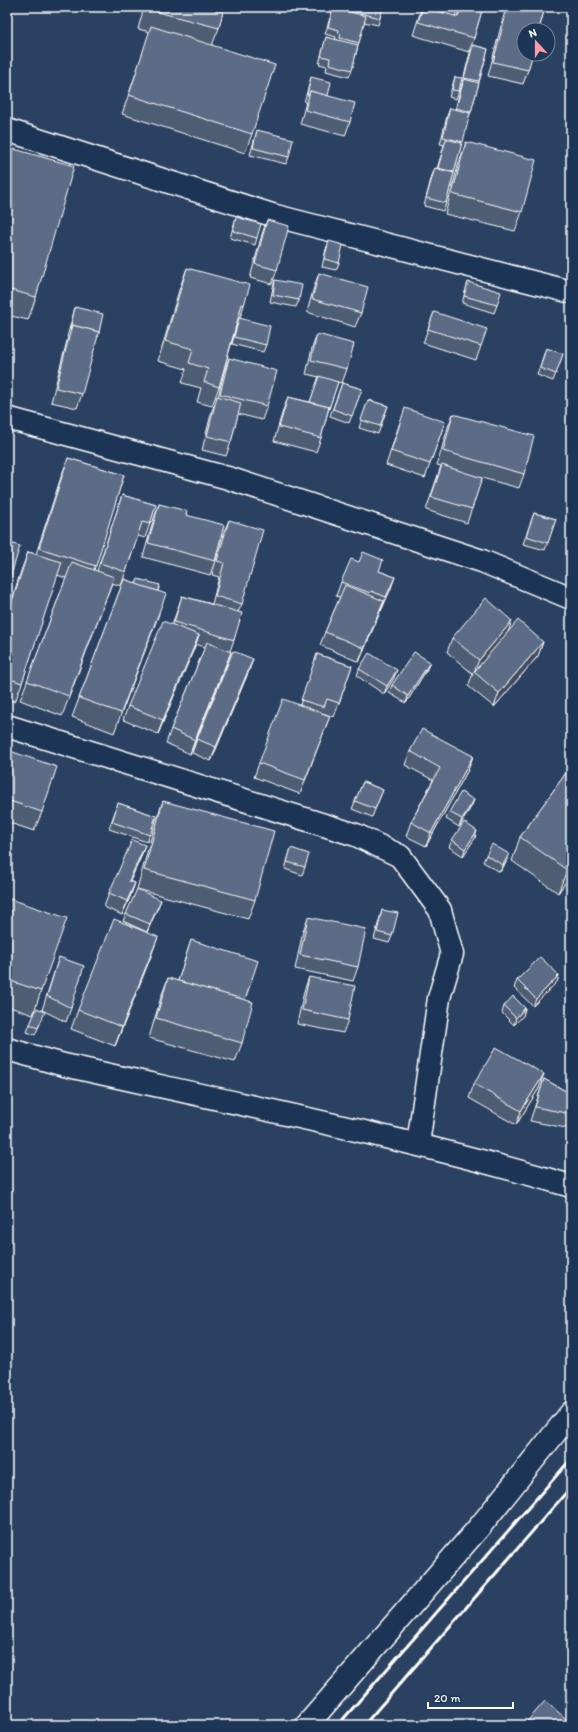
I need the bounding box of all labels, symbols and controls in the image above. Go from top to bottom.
north arrow [516,22,556,62]
text: N [527,26,538,41]
scale bar [428,1684,513,1710]
text: 20 m [434,1691,461,1705]

